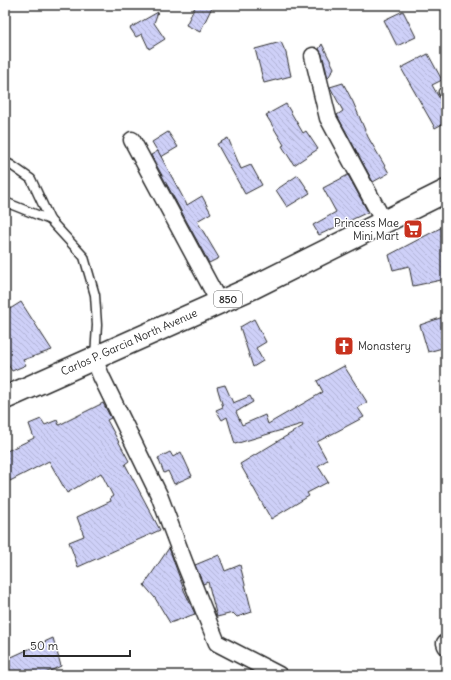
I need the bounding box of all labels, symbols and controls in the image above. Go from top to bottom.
place label: Princess Mae Mini Mart [334,216,399,243]
supermarket icon: Princess Mae Mini Mart [402,218,424,240]
road number: 850 [214,291,242,307]
street label: Carlos P. Garcia North Avenue [59,305,200,378]
church icon: Monastery [333,335,355,357]
place label: Monastery [358,339,411,353]
scale bar [24,632,130,658]
text: 50 m [30,638,59,653]

